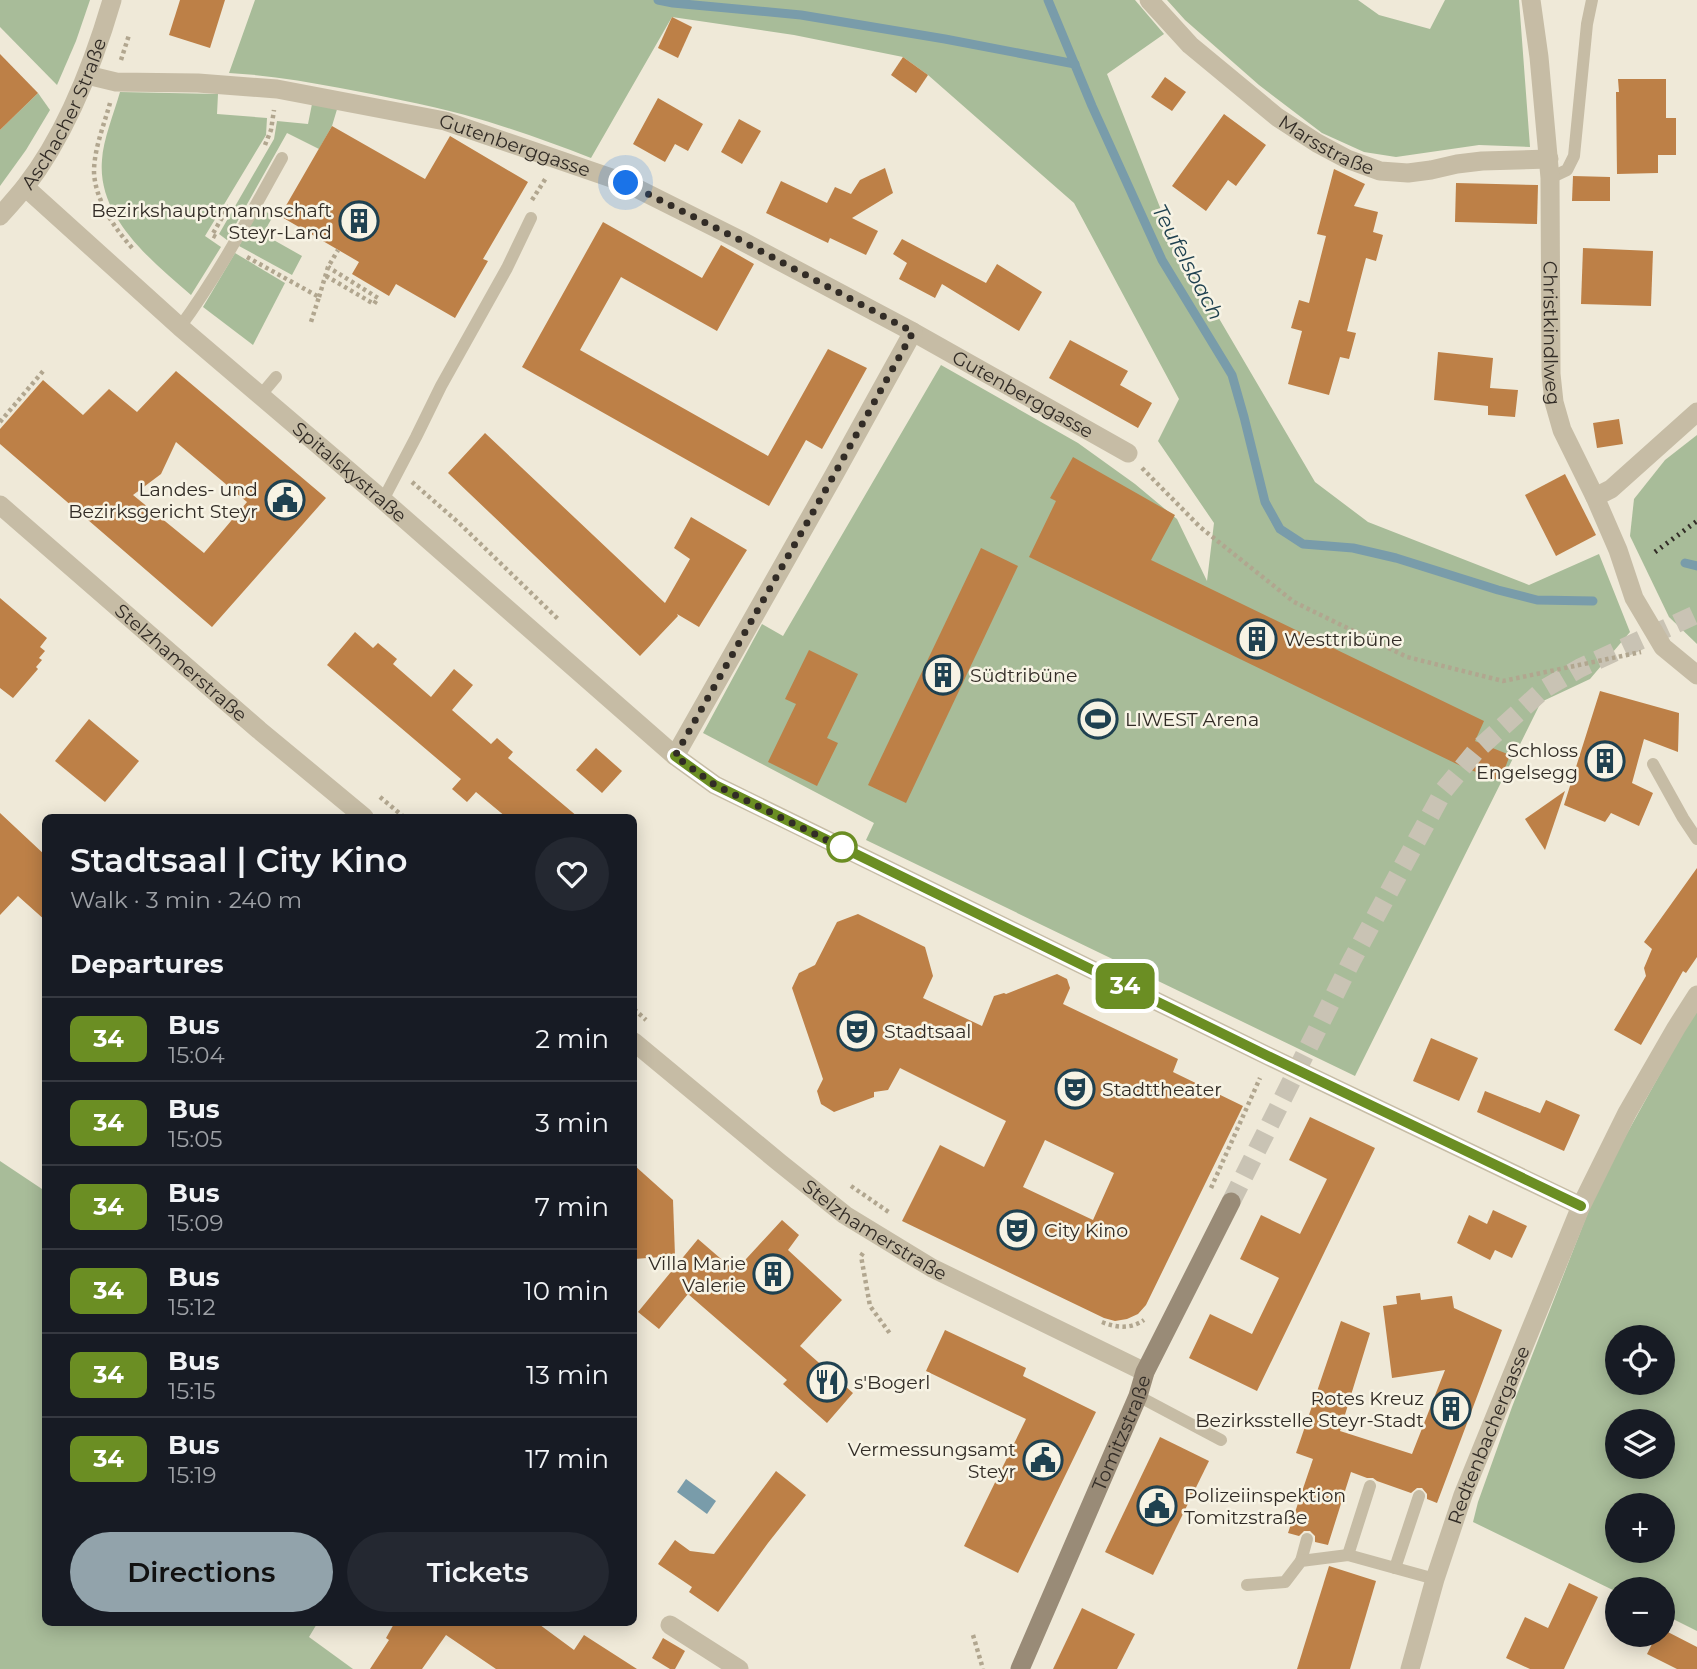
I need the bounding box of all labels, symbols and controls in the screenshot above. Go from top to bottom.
street label: Aschacher Straße [16,35,111,194]
street label: Gutenberggasse [436,108,593,181]
street label: Marsstraße [1274,110,1377,179]
your location [608,165,643,200]
place label: Bezirkshauptmannschaft Steyr-Land [91,199,332,244]
building icon: Bezirkshauptmannschaft Steyr-Land [338,200,380,242]
water label: Teufelsbach [1147,200,1229,324]
street label: Christkindlweg [1539,261,1566,406]
street label: Gutenberggasse [948,345,1098,443]
street label: Spitalskystraße [288,417,412,527]
place label: Landes- und Bezirksgericht Steyr [68,478,258,523]
public building icon: Landes- und Bezirksgericht Steyr [264,479,306,521]
street label: Stelzhamerstraße [110,599,252,726]
building icon: Westtribüne [1236,618,1278,660]
place label: Westtribüne [1284,628,1403,651]
building icon: Südtribüne [922,654,964,696]
place label: Südtribüne [970,664,1077,687]
sports icon: LIWEST Arena [1077,698,1119,740]
place label: LIWEST Arena [1125,708,1259,731]
place label: Schloss Engelsegg [1476,739,1578,784]
building icon: Schloss Engelsegg [1584,740,1626,782]
unlabelled marker [827,832,857,862]
button: heart [535,837,609,911]
text: Stadtsaal | City Kino [70,840,407,880]
text: Walk · 3 min · 240 m [70,886,302,914]
text: Departures [70,948,224,980]
line badge: 34 [1094,963,1156,1009]
text: 34 [1110,971,1140,1000]
text: Bus [168,1009,220,1041]
theatre icon: Stadtsaal [836,1010,878,1052]
place label: Stadtsaal [884,1020,971,1043]
text: 2 min [535,1023,609,1055]
text: 34 [93,1024,124,1053]
text: 15:04 [168,1041,225,1069]
theatre icon: Stadttheater [1054,1068,1096,1110]
place label: Stadttheater [1102,1078,1222,1101]
text: Bus [168,1093,220,1125]
text: 3 min [535,1107,609,1139]
text: 34 [93,1108,124,1137]
text: 15:05 [168,1125,222,1153]
street label: Stelzhamerstraße [798,1174,951,1285]
text: Bus [168,1177,220,1209]
text: 7 min [535,1191,609,1223]
text: 34 [93,1192,124,1221]
text: 15:09 [168,1209,223,1237]
theatre icon: City Kino [996,1209,1038,1251]
place label: City Kino [1044,1219,1128,1242]
place label: Villa Marie Valerie [648,1252,746,1297]
building icon: Villa Marie Valerie [752,1253,794,1295]
text: Bus [168,1261,220,1293]
text: 10 min [523,1275,609,1307]
text: 34 [93,1276,124,1305]
text: 15:12 [168,1293,216,1321]
map controls [1605,1325,1675,1647]
button: locate [1605,1325,1675,1395]
street label: Redtenbachergasse [1443,1342,1534,1527]
text: Bus [168,1345,220,1377]
text: 13 min [526,1359,609,1391]
text: 34 [93,1360,124,1389]
restaurant icon: s'Bogerl [806,1361,848,1403]
place label: s'Bogerl [854,1371,930,1394]
street label: Tomitzstraße [1087,1372,1155,1494]
text: 15:15 [168,1377,216,1405]
place label: Rotes Kreuz Bezirksstelle Steyr-Stadt [1195,1387,1424,1432]
building icon: Rotes Kreuz Bezirksstelle Steyr-Stadt [1430,1388,1472,1430]
button: layers [1605,1409,1675,1479]
text: Bus [168,1429,220,1461]
place label: Vermessungsamt Steyr [848,1438,1016,1483]
public building icon: Vermessungsamt Steyr [1022,1439,1064,1481]
text: 17 min [525,1443,609,1475]
text: 34 [93,1444,124,1473]
text: 15:19 [168,1461,217,1489]
place label: Polizeiinspektion Tomitzstraße [1184,1484,1346,1529]
public building icon: Polizeiinspektion Tomitzstraße [1136,1485,1178,1527]
button: + [1605,1493,1675,1563]
button: Directions [70,1532,333,1612]
button: Tickets [347,1532,609,1612]
button: − [1605,1577,1675,1647]

